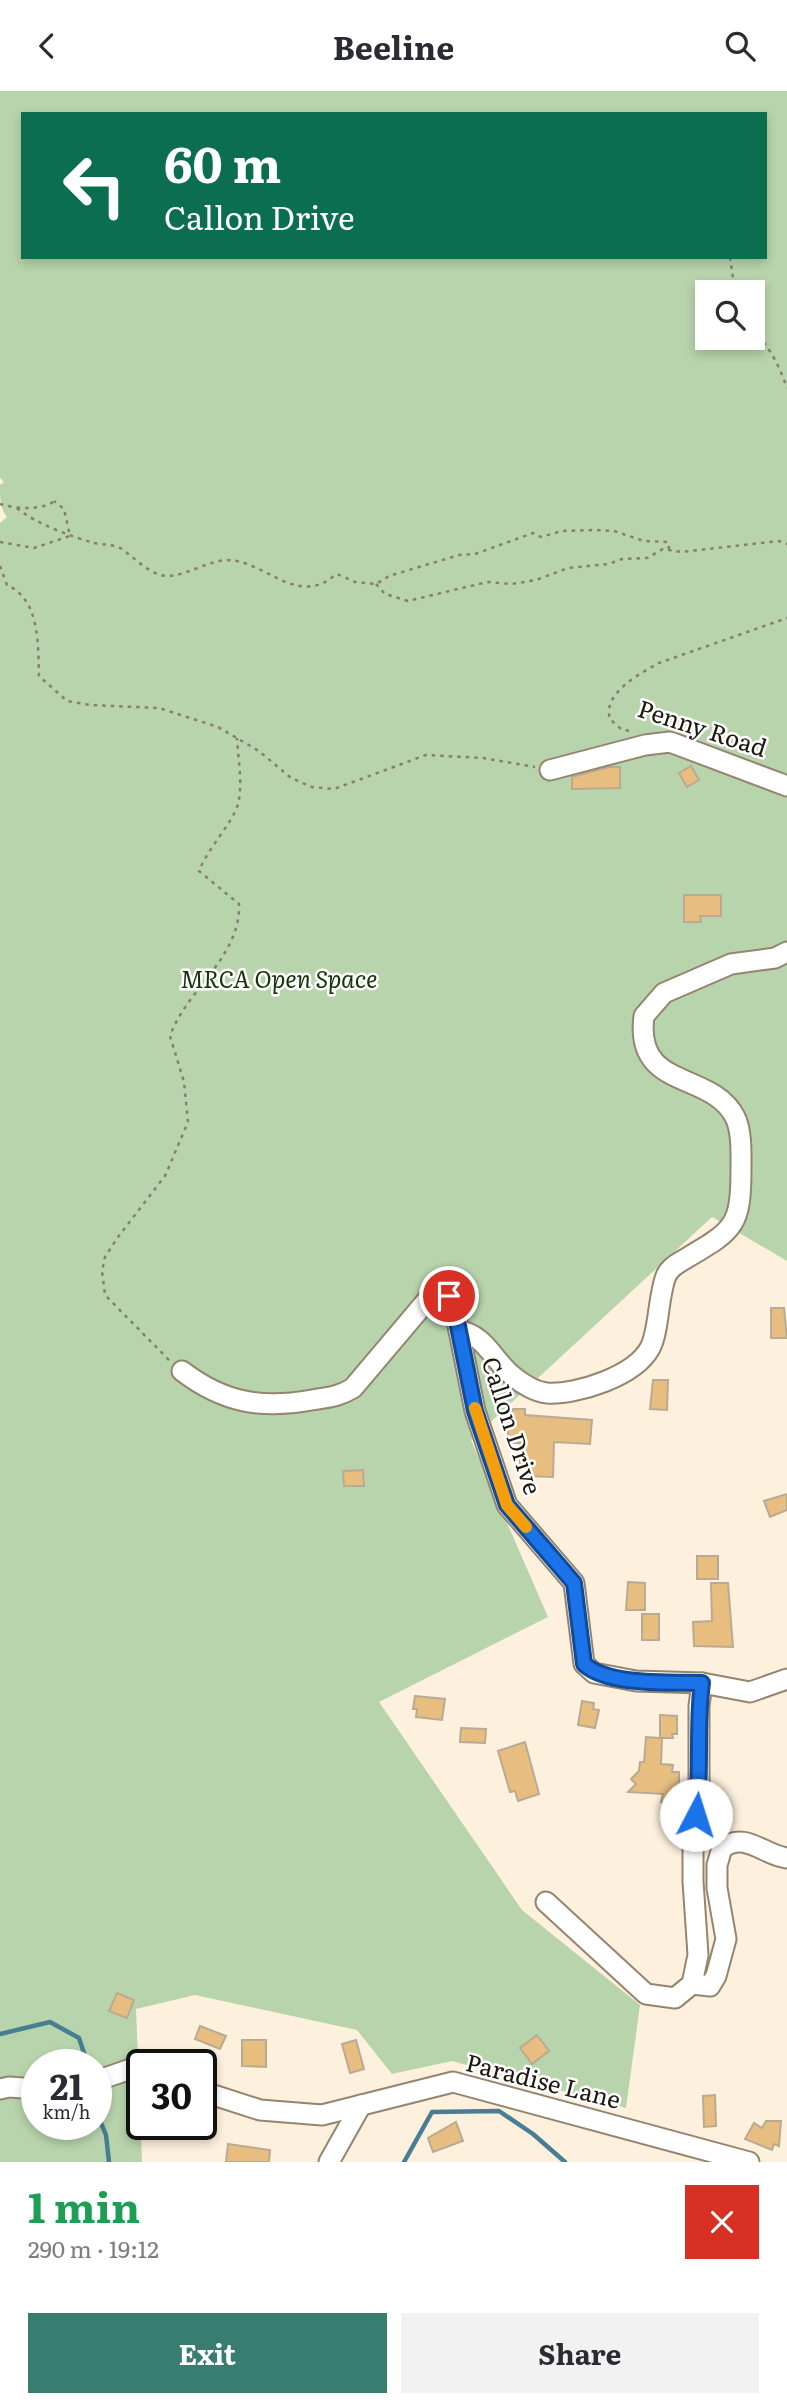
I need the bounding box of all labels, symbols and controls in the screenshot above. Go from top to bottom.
text: Beeline [333,22,454,70]
icon: back [28,27,66,65]
icon: search [721,27,759,65]
text: 60 m [164,125,281,198]
icon: left [49,140,140,231]
text: Callon Drive [164,192,355,240]
map controls [695,280,765,350]
button: search [695,280,765,350]
street label: Penny Road [634,689,772,764]
park label: MRCA Open Space [181,960,377,995]
pin [419,1266,479,1326]
icon: arrive [430,1277,468,1315]
street label: Callon Drive [475,1352,552,1499]
position arrow [659,1778,733,1852]
street label: Paradise Lane [463,2043,625,2116]
speed limit sign: 30 [126,2049,217,2140]
text: 21 [50,2059,83,2111]
text: km/h [43,2098,90,2125]
text: 1 min [28,2174,140,2236]
button: close [685,2185,759,2259]
text: 290 m · 19:12 [28,2231,159,2265]
button: Exit [28,2313,387,2393]
button: Share [401,2313,759,2393]

